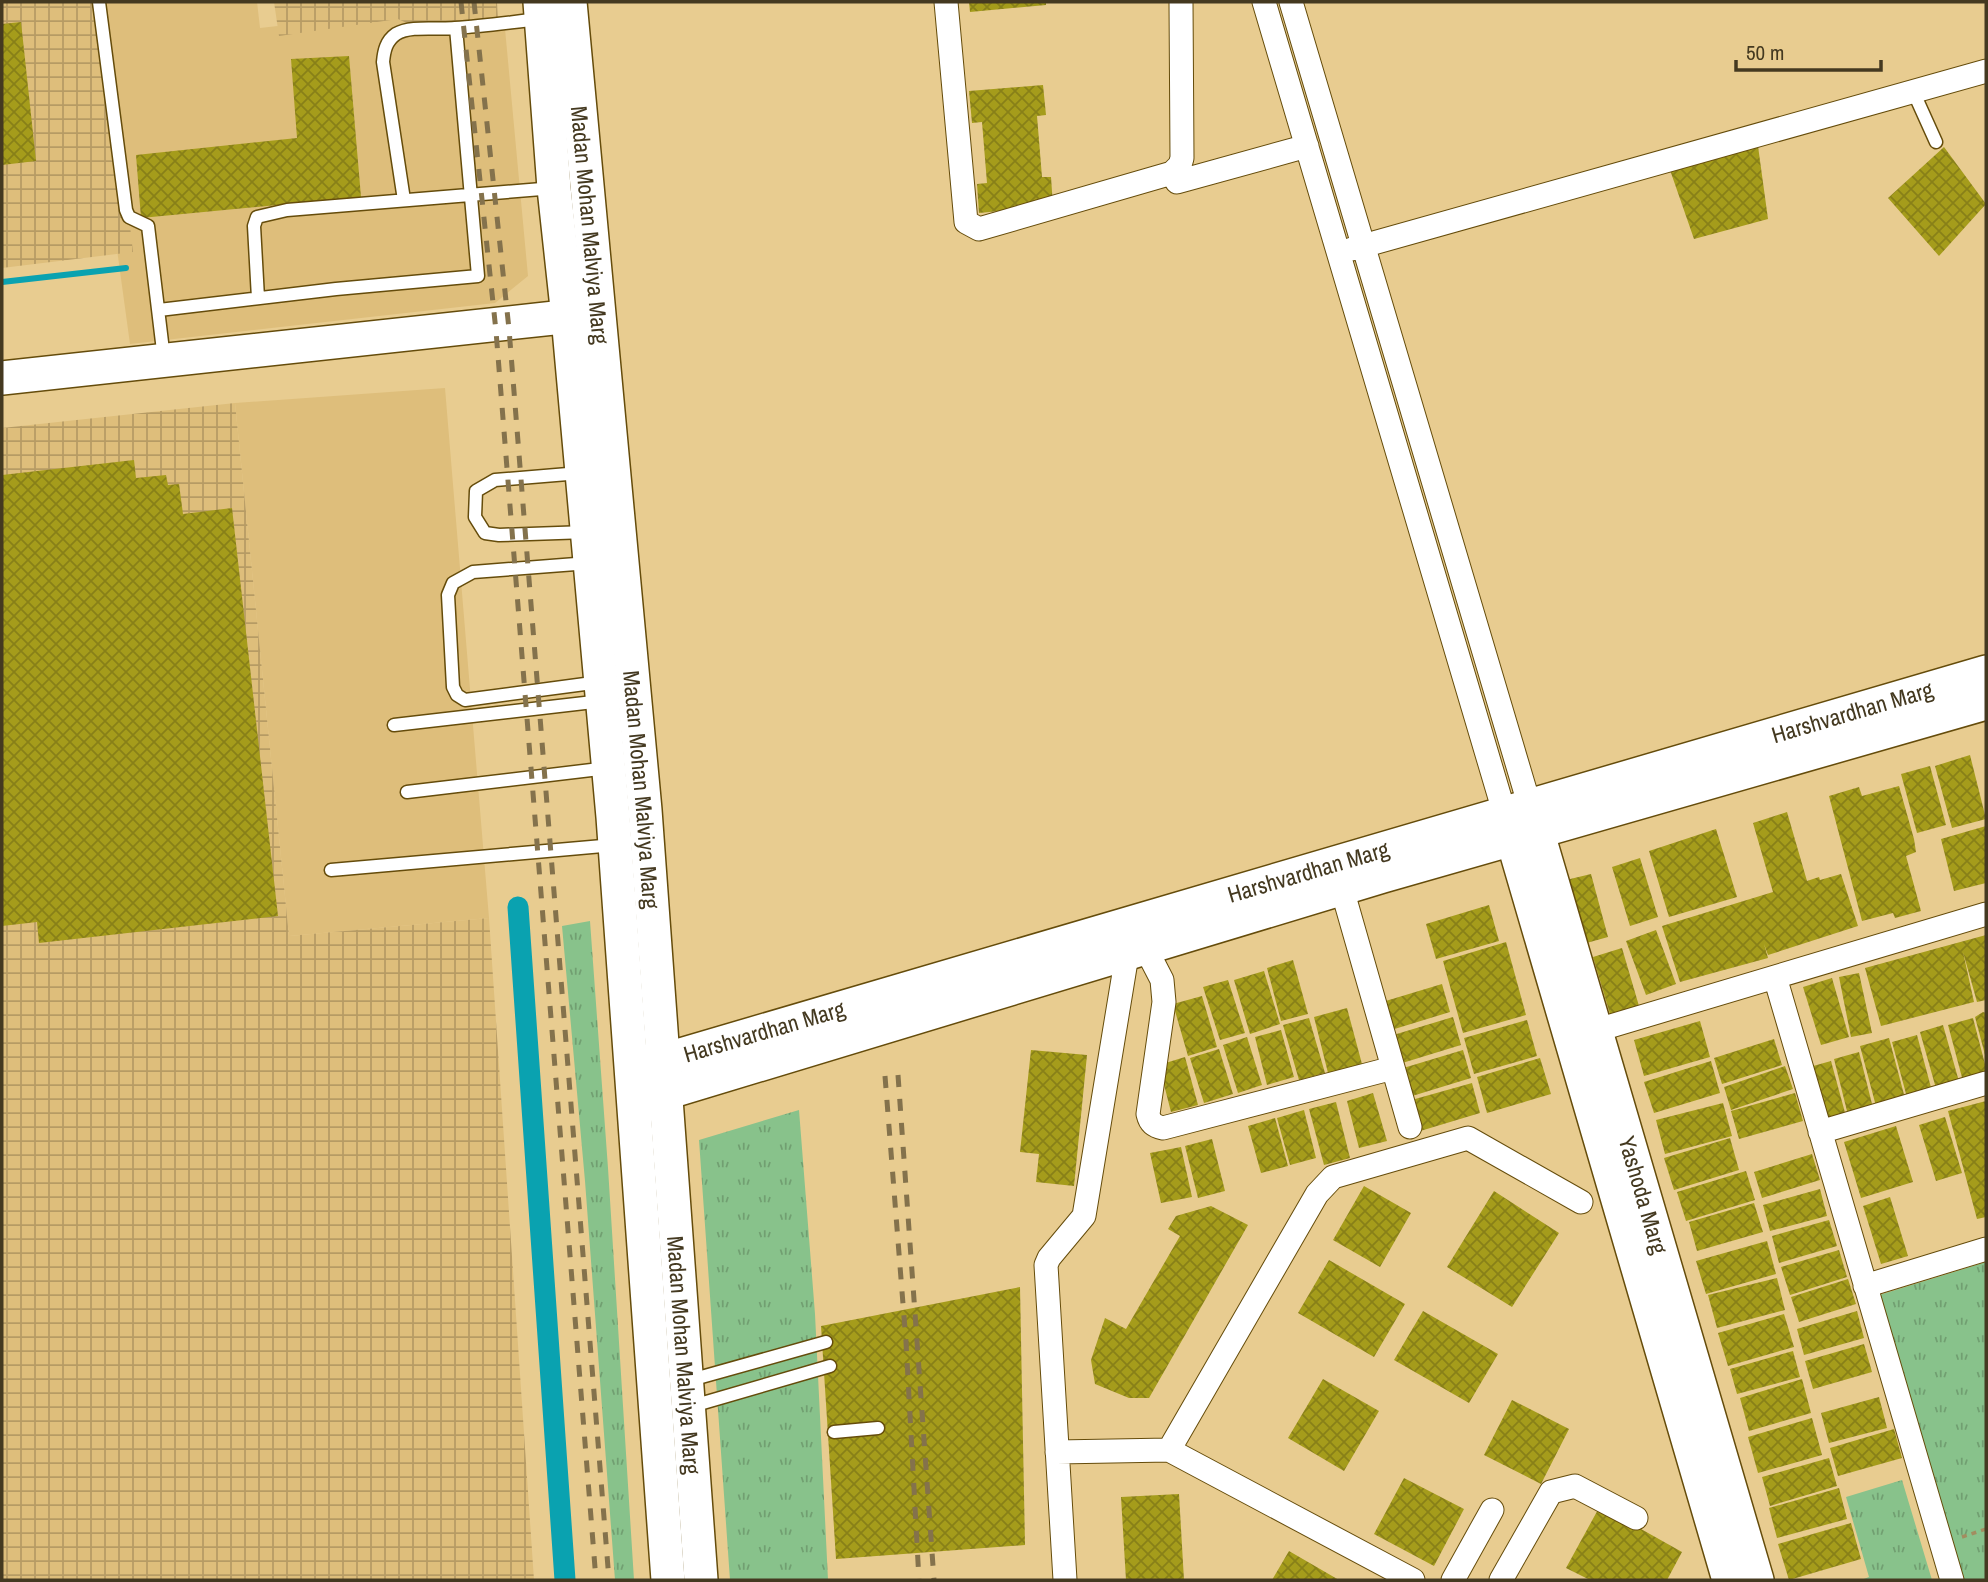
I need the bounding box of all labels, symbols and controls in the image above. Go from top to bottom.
scale bar [1736,28,1881,72]
text: 50 m [1746,38,1784,67]
street label: Madan Mohan Malviya Marg [564,105,617,346]
street label: Madan Mohan Malviya Marg [617,669,668,910]
street label: Harshvardhan Marg [1768,673,1937,750]
street label: Harshvardhan Marg [1224,832,1393,909]
street label: Harshvardhan Marg [680,992,849,1069]
street label: Yashoda Marg [1612,1132,1676,1258]
street label: Madan Mohan Malviya Marg [661,1235,709,1476]

